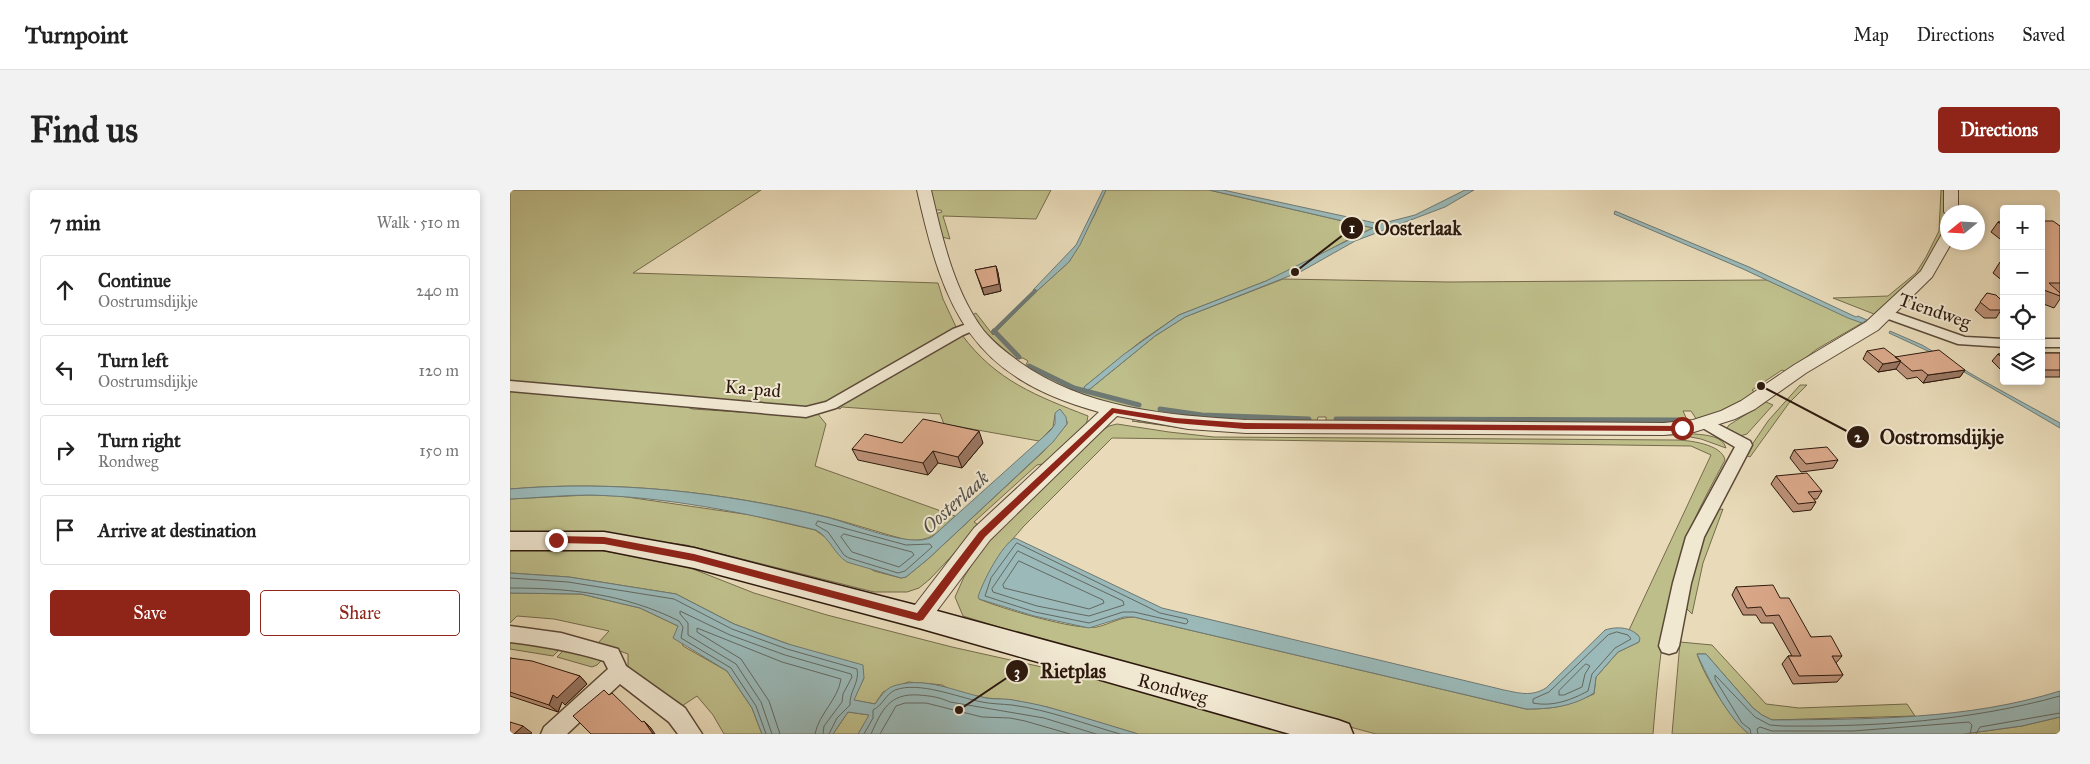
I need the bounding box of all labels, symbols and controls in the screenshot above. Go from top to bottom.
text: Turnpoint [25,20,128,50]
text: Map [1853,24,1889,46]
text: Directions [1917,24,1994,46]
text: Saved [2022,24,2065,46]
button: Directions [1938,107,2060,153]
text: Find us [30,109,138,152]
north arrow [1940,205,1985,250]
map controls [2000,205,2045,385]
button: + [2000,205,2045,250]
text: 7 min [50,210,101,236]
callout: Oosterlaak [1339,210,1472,245]
text: Walk · 510 m [377,213,460,232]
text: Oosterlaak [1374,216,1462,240]
text: 1 [1349,219,1355,237]
button: − [2000,250,2045,295]
text: Continue [98,269,171,292]
icon: ahead [51,276,79,304]
text: 240 m [416,281,459,300]
street label: Tiendweg [1895,287,1974,335]
text: Oostrumsdijkje [98,292,198,311]
button: locate [2000,295,2045,340]
button: layers [2000,340,2045,385]
text: Turn left [98,349,168,372]
icon: left [51,356,79,384]
text: 120 m [419,361,459,380]
text: Oostrumsdijkje [98,372,198,391]
street label: Ka-pad [724,375,782,402]
route start [1671,417,1694,440]
callout: Oostromsdijkje [1845,419,2015,454]
text: Oostromsdijkje [1880,425,2005,450]
text: 2 [1854,428,1862,446]
text: Turn right [98,429,181,452]
icon: right [51,436,79,464]
text: 150 m [419,441,459,460]
text: Rondweg [98,452,158,471]
water label: Oosterlaak [916,465,994,538]
icon: arrive [51,516,79,544]
text: Arrive at destination [98,519,256,542]
route end [545,529,568,552]
button: Save [50,590,250,636]
button: Share [260,590,460,636]
callout: Rietplas [1005,654,1116,689]
text: Rietplas [1040,659,1107,684]
text: 3 [1014,663,1020,682]
street label: Rondweg [1135,668,1211,710]

